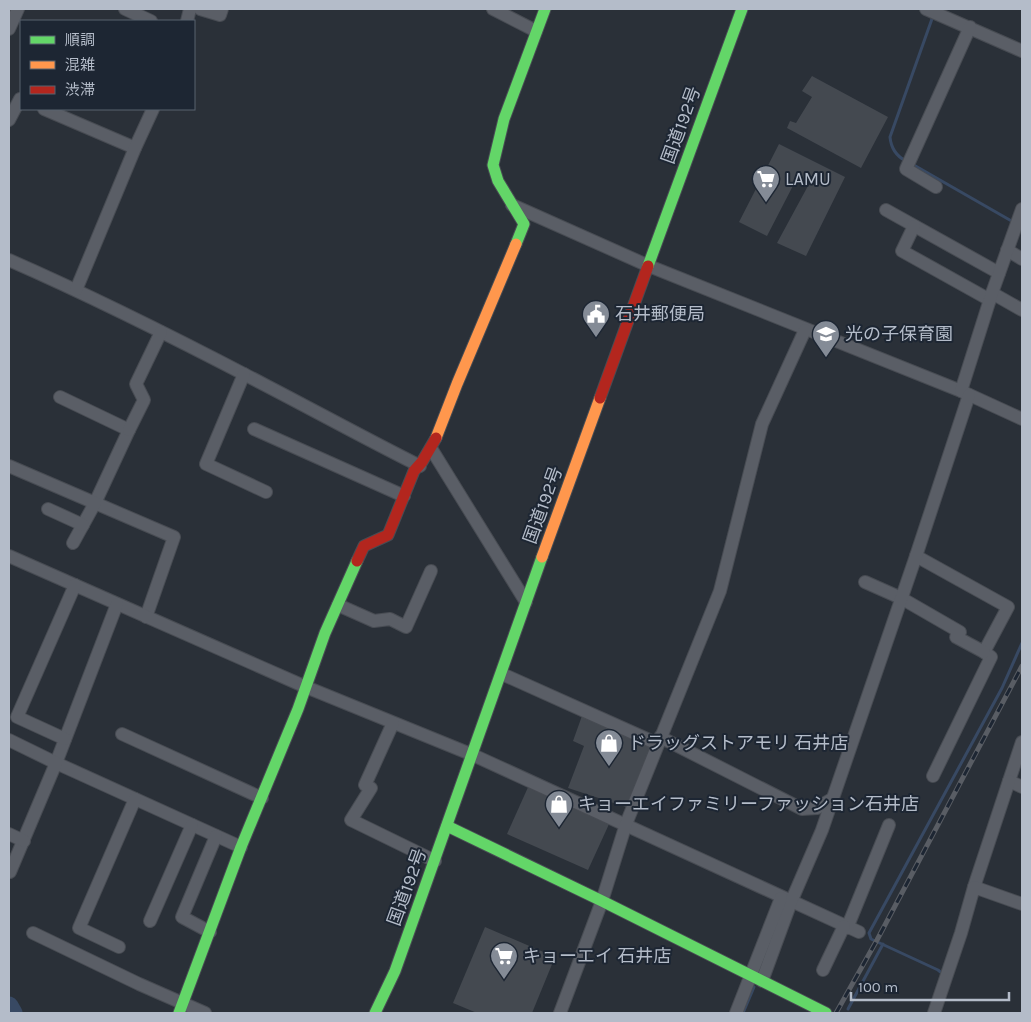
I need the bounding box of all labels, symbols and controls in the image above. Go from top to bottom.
legend [20,20,195,110]
text: 順調 [65,31,95,49]
text: 混雑 [65,56,95,74]
text: 渋滞 [65,81,95,99]
street label: 国道192号 [657,83,705,167]
supermarket icon: LAMU [751,164,781,203]
place label: LAMU [785,168,831,190]
public building icon: 石井郵便局 [581,299,611,338]
place label: 石井郵便局 [615,303,705,325]
school or university icon: 光の子保育園 [811,319,841,358]
place label: 光の子保育園 [845,323,953,345]
street label: 国道192号 [519,463,567,547]
shop icon: ドラッグストアモリ 石井店 [594,728,624,767]
place label: ドラッグストアモリ 石井店 [628,732,848,754]
shop icon: キョーエイファミリーファッション石井店 [544,789,574,828]
place label: キョーエイファミリーファッション石井店 [578,793,919,815]
street label: 国道192号 [383,845,431,929]
supermarket icon: キョーエイ 石井店 [489,941,519,980]
place label: キョーエイ 石井店 [523,945,671,967]
scale bar [851,970,1008,1002]
text: 100 m [858,978,898,996]

